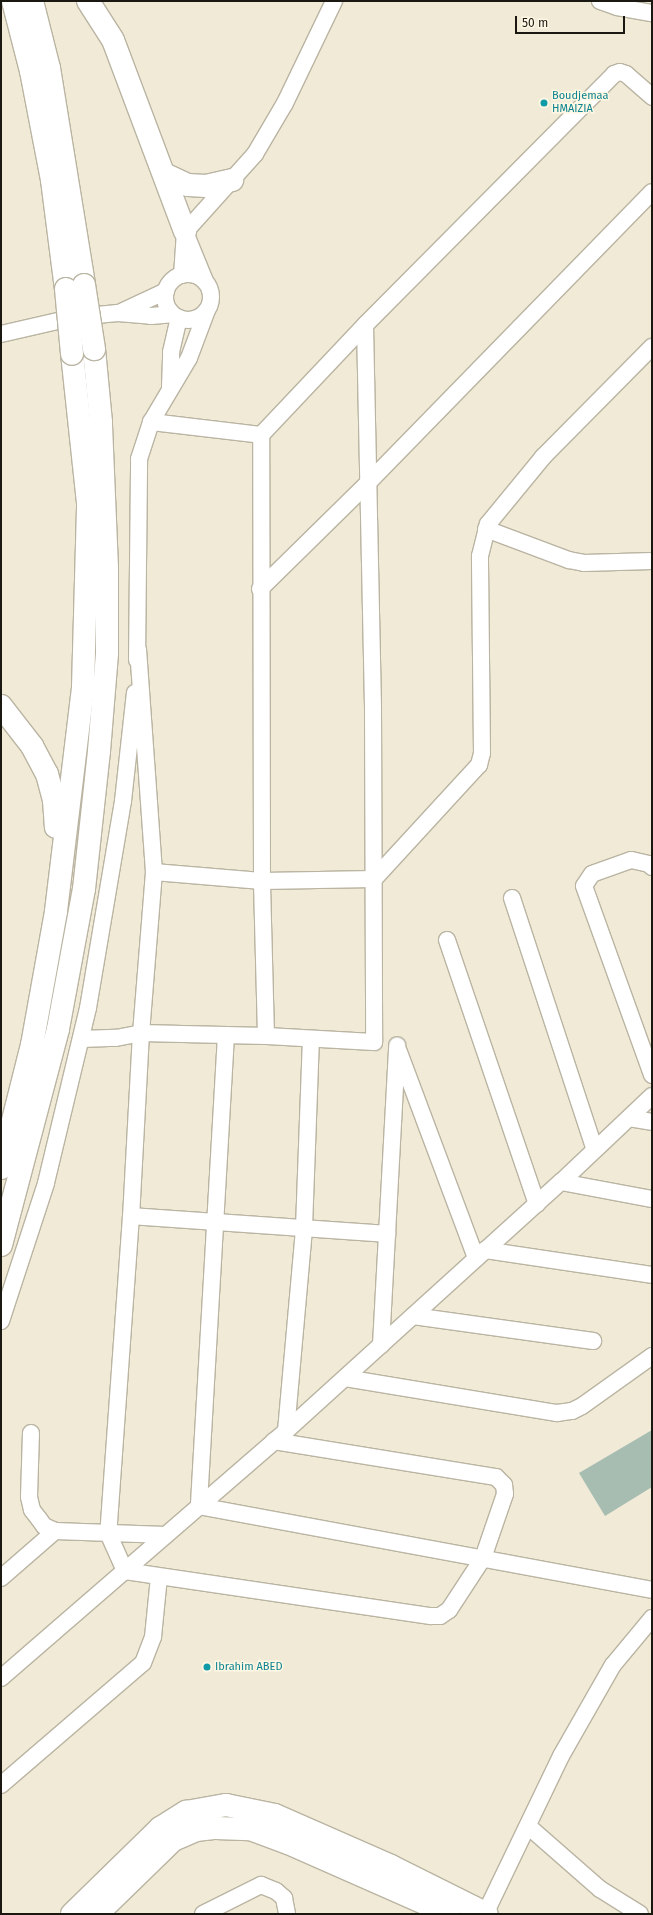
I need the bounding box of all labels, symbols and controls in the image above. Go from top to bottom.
scale bar [517,8,627,34]
text: 50 m [522,16,548,30]
place label: Boudjemaa HMAIZIA [552,90,609,116]
marker: Boudjemaa HMAIZIA [539,98,549,108]
place label: Ibrahim ABED [215,1660,282,1674]
marker: Ibrahim ABED [202,1662,212,1672]

